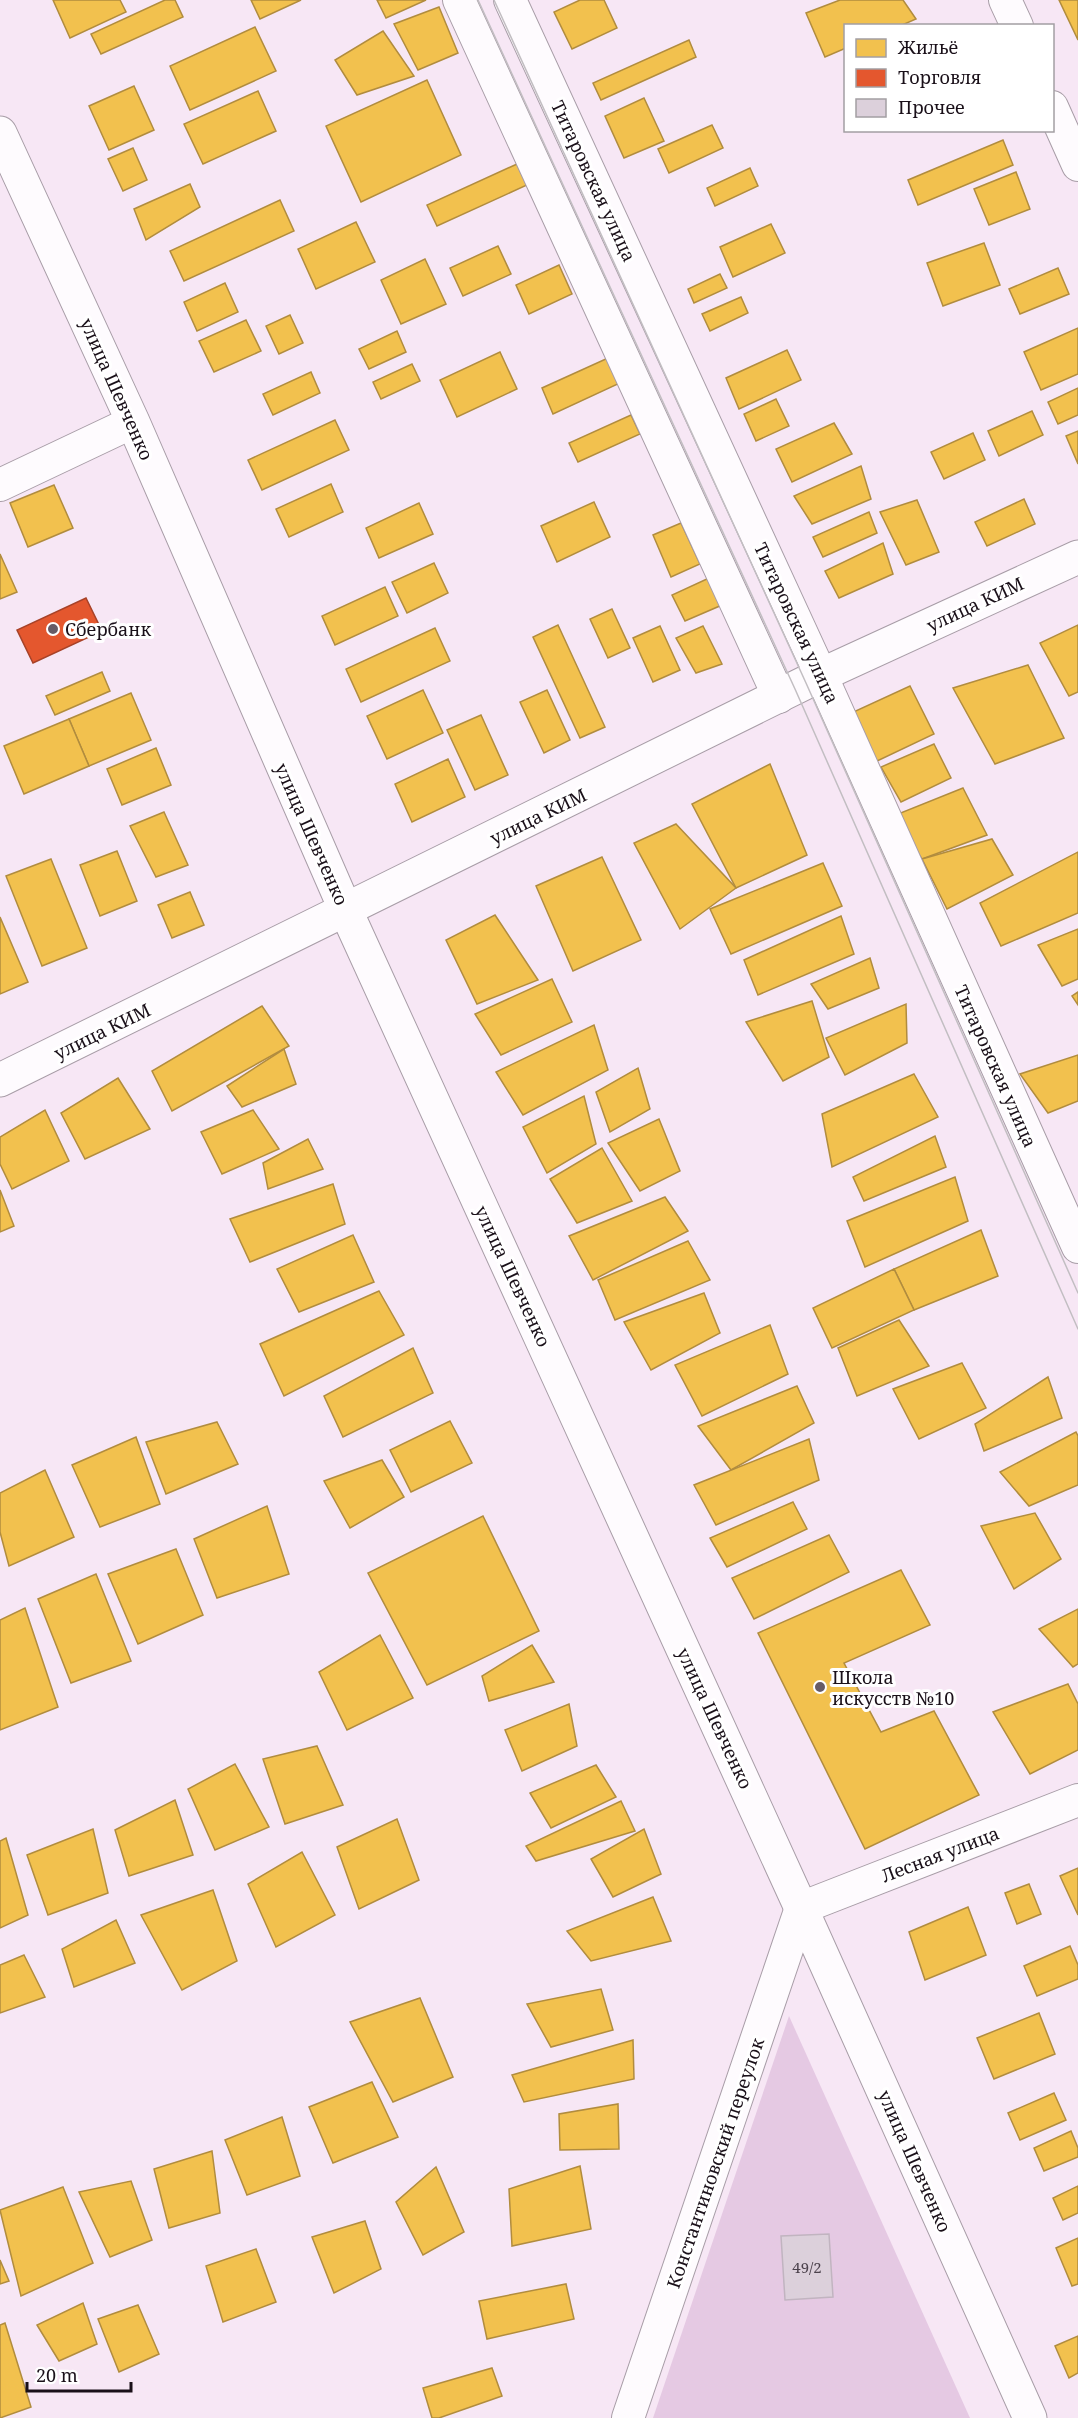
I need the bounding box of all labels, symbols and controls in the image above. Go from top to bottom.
legend [844,24,1054,132]
text: Жильё [897,35,958,59]
text: Торговля [898,65,981,89]
text: Прочее [898,95,965,119]
street label: Титаровская улица [546,97,642,265]
street label: улица Шевченко [75,314,159,464]
street label: Титаровская улица [749,539,845,707]
street label: улица КИМ [923,571,1027,637]
place label: Сбербанк [65,617,151,641]
marker: Сбербанк [46,622,60,636]
street label: улица Шевченко [270,759,354,909]
street label: улица КИМ [486,782,590,850]
street label: Титаровская улица [949,981,1043,1151]
street label: улица КИМ [50,997,154,1065]
street label: улица Шевченко [470,1201,556,1351]
street label: улица Шевченко [672,1643,758,1793]
place label: Школа искусств №10 [832,1665,954,1710]
marker: Школа искусств №10 [813,1680,827,1694]
street label: Лесная улица [878,1820,1002,1888]
street label: Константиновский переулок [661,2034,769,2291]
street label: улица Шевченко [873,2086,957,2236]
house number: 49/2 [792,2257,822,2277]
scale bar [27,2355,130,2393]
text: 20 m [36,2363,78,2387]

